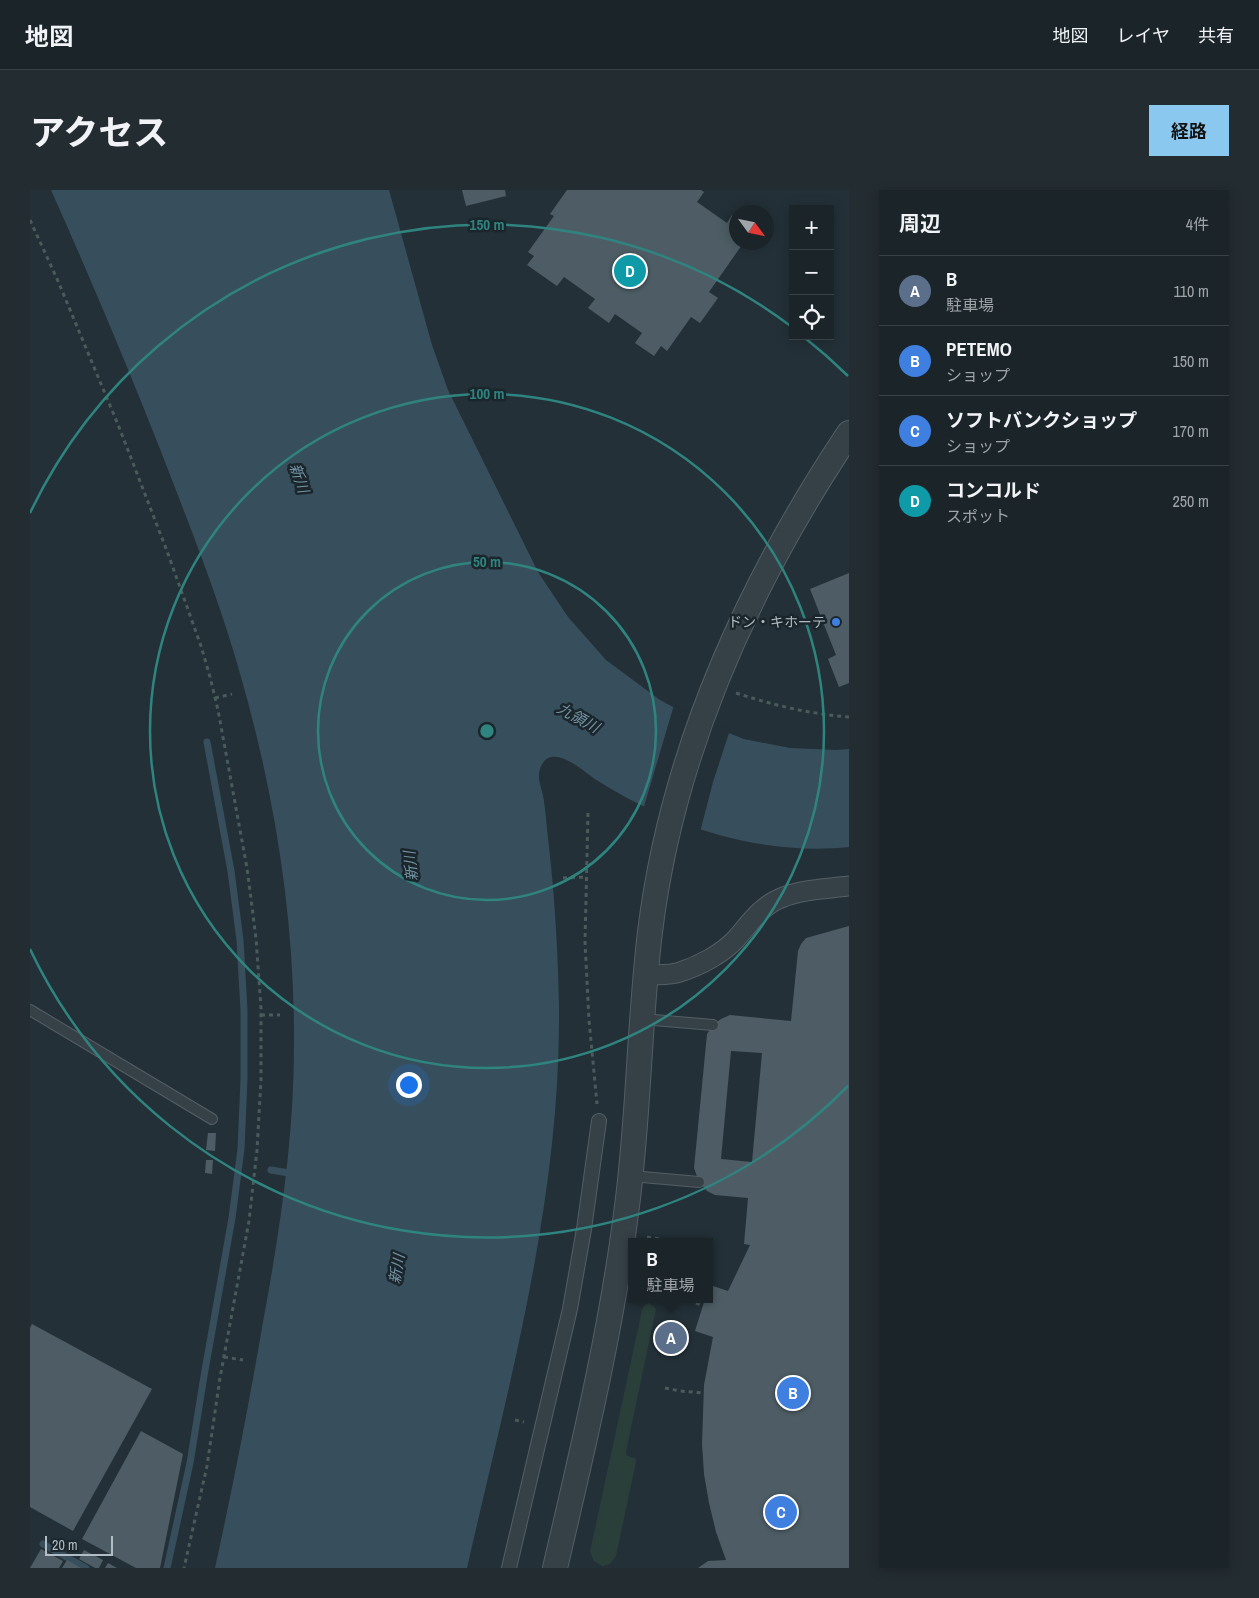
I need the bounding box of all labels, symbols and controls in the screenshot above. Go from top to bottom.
text: 地図 [25,20,73,52]
text: 地図 [1053,23,1089,48]
text: レイヤ [1117,23,1170,48]
text: 共有 [1198,23,1234,48]
button: 経路 [1149,105,1229,156]
text: アクセス [30,109,168,156]
north arrow [729,205,774,250]
map controls [789,205,834,340]
button: + [789,205,834,250]
text: 周辺 [899,209,941,238]
text: 4件 [1186,213,1209,235]
text: 150 m [470,214,504,235]
button: − [789,250,834,295]
pin: D [614,252,646,290]
text: B [946,266,957,292]
text: A [910,280,920,302]
text: 110 m [1173,280,1209,302]
text: 駐車場 [946,294,994,316]
button: locate [789,295,834,340]
text: PETEMO [946,336,1012,362]
text: B [910,350,920,372]
text: 150 m [1173,350,1209,372]
text: ショップ [946,364,1010,386]
text: 100 m [470,383,504,404]
text: ソフトバンクショップ [946,407,1137,433]
text: C [910,420,920,442]
text: 170 m [1173,420,1209,442]
text: ショップ [946,435,1010,457]
water label: 新川 [285,460,315,497]
text: コンコルド [946,477,1041,503]
text: D [910,490,920,512]
text: 250 m [1173,490,1209,512]
text: スポット [946,505,1010,527]
text: 50 m [473,551,501,572]
place label: ドン・キホーテ [728,613,826,631]
marker: ドン・キホーテ [830,616,842,628]
water label: 九領川 [553,697,605,739]
centre of rings [478,722,496,740]
water label: 新川 [398,848,423,882]
your location [396,1072,422,1098]
popup [628,1238,713,1303]
text: B [646,1246,658,1272]
water label: 新川 [384,1250,410,1285]
text: 駐車場 [646,1274,695,1296]
pin: A [655,1319,687,1357]
pin: B [777,1374,809,1412]
pin: C [765,1493,797,1531]
scale bar [45,1533,112,1556]
text: 20 m [52,1536,78,1554]

